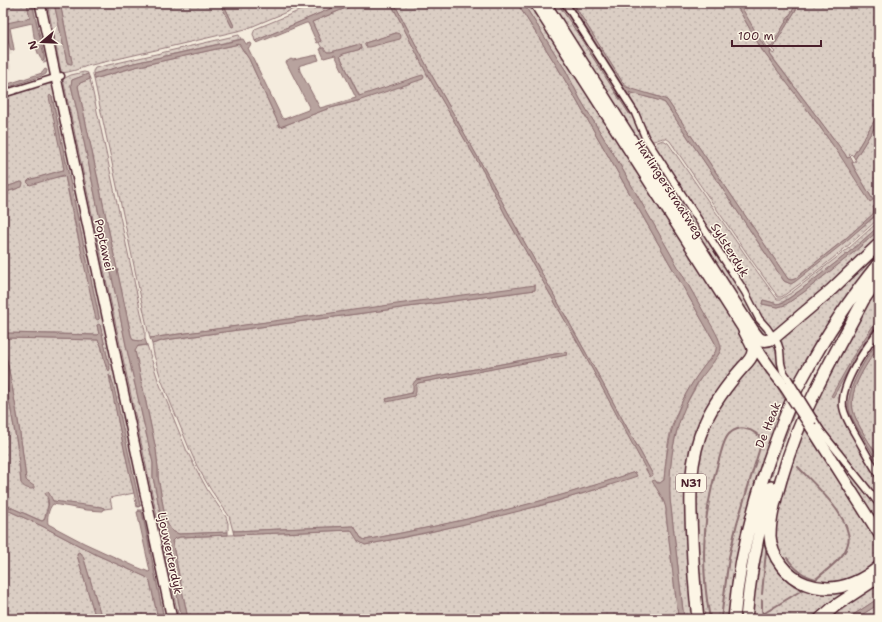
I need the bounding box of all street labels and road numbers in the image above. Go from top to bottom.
street label: Harlingerstraatweg [631,137,707,241]
street label: Poptawei [91,217,117,273]
street label: Sylsterdyk [707,220,753,280]
street label: De Heak [752,400,785,450]
road number: N31 [676,474,706,492]
street label: Ljouwerterdyk [153,510,187,596]

